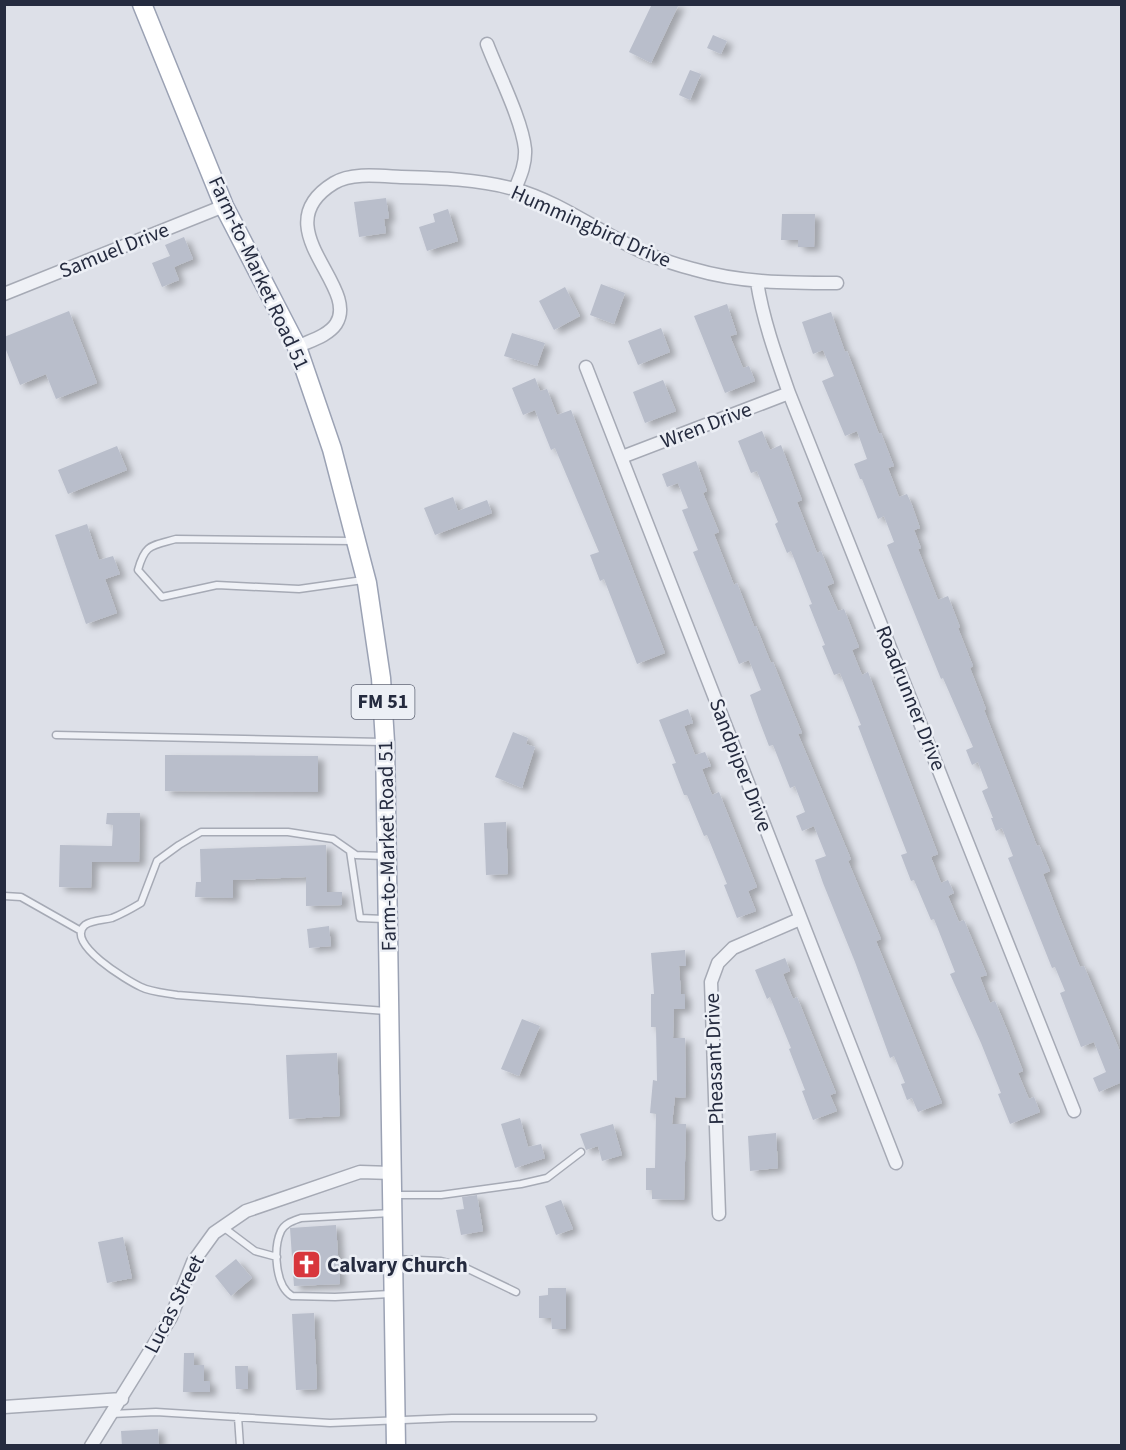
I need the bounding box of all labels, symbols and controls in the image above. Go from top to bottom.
street label: Farm-to-Market Road 51 [201,171,317,375]
street label: Hummingbird Drive [506,177,676,275]
street label: Samuel Drive [55,214,173,286]
street label: Wren Drive [656,394,756,456]
street label: Roadrunner Drive [868,621,954,775]
road number: FM 51 [352,685,415,719]
street label: Sandpiper Drive [702,694,780,836]
street label: Farm-to-Market Road 51 [370,740,404,952]
street label: Pheasant Drive [697,993,731,1125]
church icon: Calvary Church [290,1249,322,1281]
street label: Lucas Street [136,1250,212,1358]
place label: Calvary Church [327,1250,468,1280]

